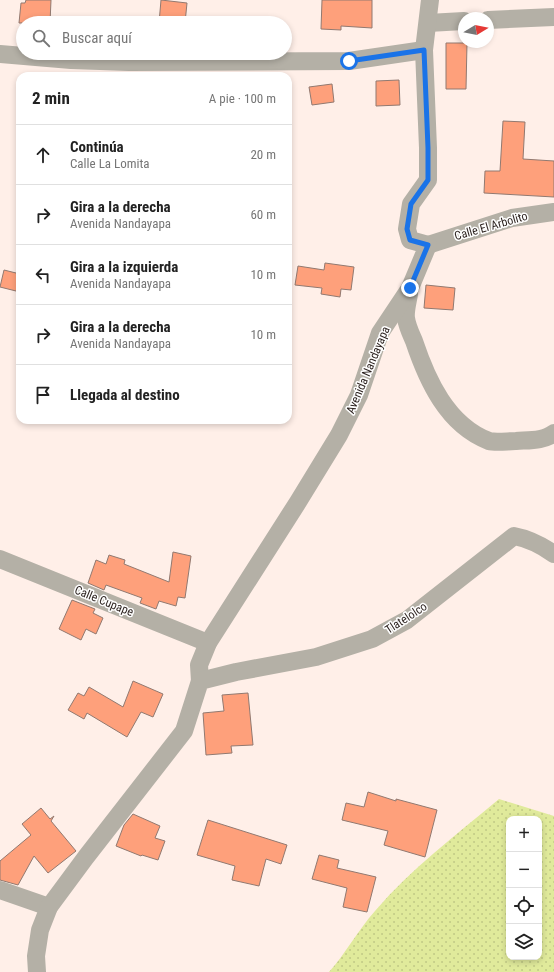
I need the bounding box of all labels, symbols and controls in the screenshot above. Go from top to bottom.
north arrow [458,12,494,48]
search box [16,16,292,60]
icon: search [30,27,52,49]
text: Buscar aquí [62,29,132,47]
route start [340,52,358,70]
text: 2 min [32,88,70,108]
text: A pie · 100 m [209,91,276,106]
text: Continúa [70,138,124,156]
icon: ahead [32,144,54,166]
text: 20 m [250,147,276,162]
text: Calle La Lomita [70,156,150,171]
text: Gira a la derecha [70,198,171,216]
icon: right [32,204,54,226]
text: 60 m [250,207,276,222]
street label: Calle El Arbolito [453,209,529,243]
text: Avenida Nandayapa [70,216,171,231]
text: Gira a la izquierda [70,258,178,276]
icon: left [32,264,54,286]
text: 10 m [250,267,276,282]
text: Avenida Nandayapa [70,276,171,291]
route end [401,279,419,297]
text: Gira a la derecha [70,318,171,336]
icon: right [32,324,54,346]
street label: Avenida Nandayapa [343,324,393,416]
text: 10 m [250,327,276,342]
text: Avenida Nandayapa [70,336,171,351]
icon: arrive [32,384,54,406]
text: Llegada al destino [70,386,180,404]
street label: Calle Cupape [73,583,136,619]
street label: Tlatelolco [382,599,430,637]
map controls [506,816,542,960]
button: + [506,816,542,852]
button: − [506,852,542,888]
button: locate [506,888,542,924]
button: layers [506,924,542,960]

